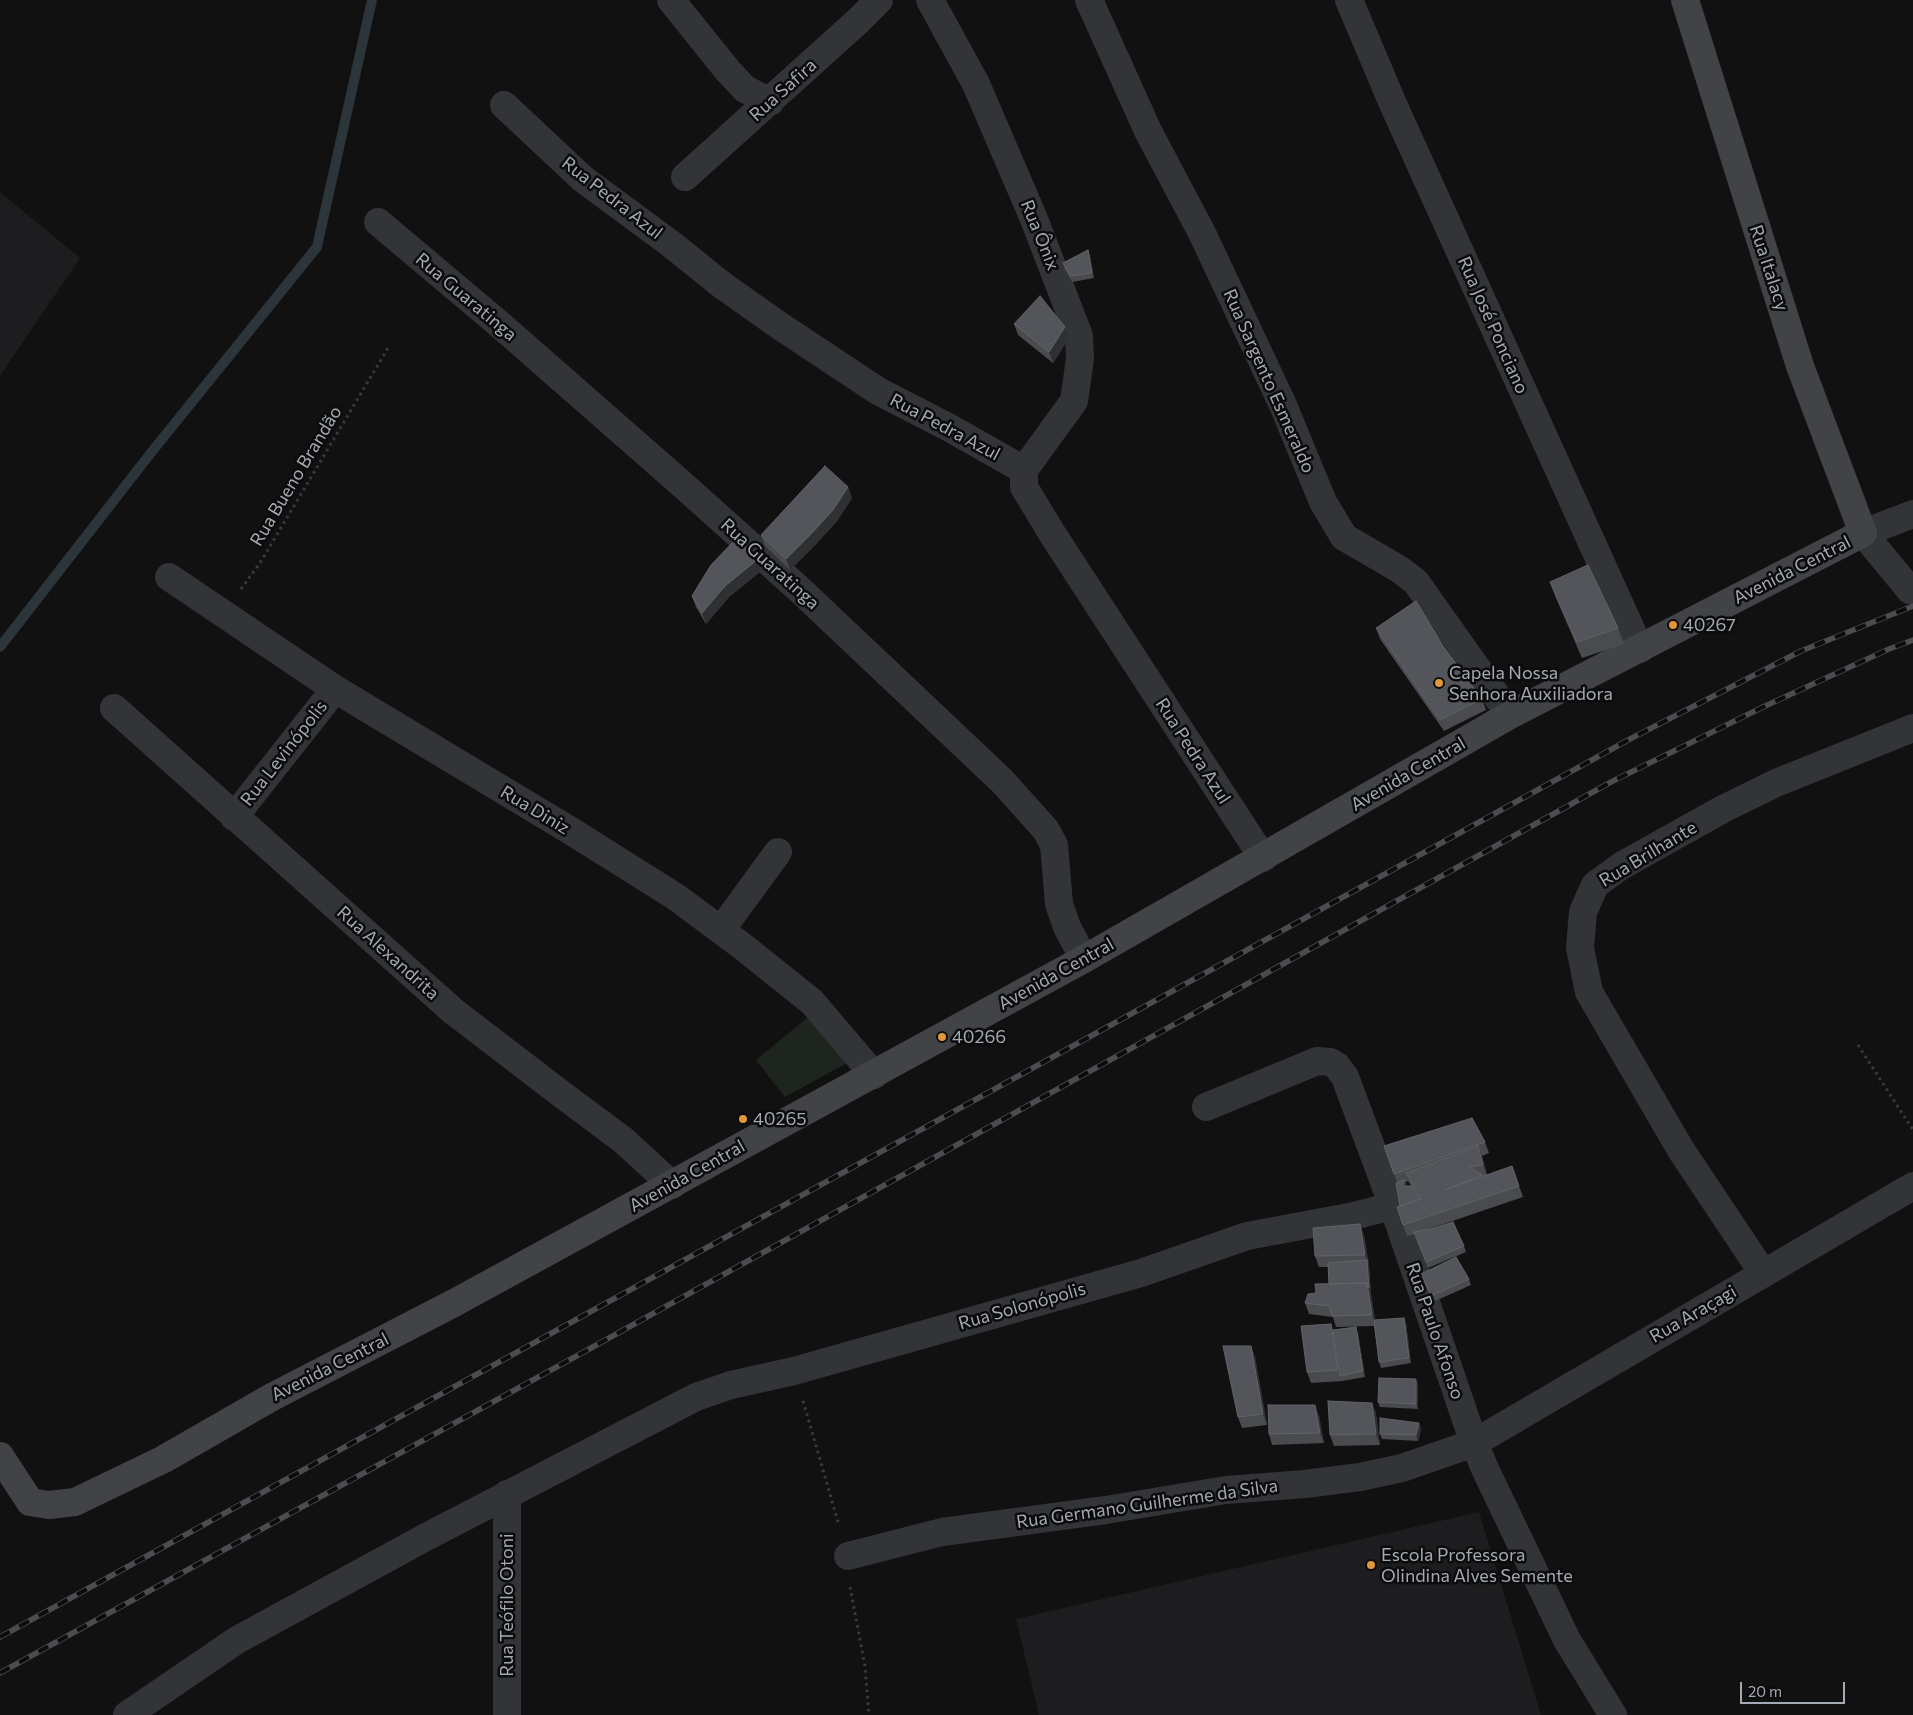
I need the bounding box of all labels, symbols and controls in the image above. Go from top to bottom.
street label: Rua Safira [745,54,821,126]
street label: Rua Pedra Azul [557,152,667,244]
street label: Rua Ônix [1016,197,1064,273]
street label: Rua Italacy [1745,222,1793,314]
street label: Rua Guaratinga [411,248,521,346]
street label: Rua José Ponciano [1453,253,1533,397]
street label: Rua Sargento Esmeraldo [1219,286,1319,476]
street label: Rua Pedra Azul [886,389,1004,465]
street label: Rua Bueno Brandão [246,402,346,550]
street label: Rua Guaratinga [716,514,824,614]
street label: Avenida Central [1730,531,1854,609]
place label: 40267 [1683,614,1736,636]
marker: 40267 [1667,619,1679,631]
place label: Capela Nossa Senhora Auxiliadora [1449,662,1613,704]
marker: Capela Nossa Senhora Auxiliadora [1433,677,1445,689]
street label: Rua Pedra Azul [1151,694,1235,808]
street label: Rua Levinópolis [236,696,332,810]
street label: Avenida Central [1347,732,1469,816]
street label: Rua Diniz [497,781,573,839]
street label: Rua Brilhante [1595,817,1701,891]
street label: Rua Alexandrita [333,902,443,1004]
street label: Avenida Central [994,933,1118,1015]
place label: 40266 [952,1026,1006,1048]
marker: 40266 [936,1031,948,1043]
place label: 40265 [753,1108,807,1130]
marker: 40265 [737,1113,749,1125]
street label: Avenida Central [625,1135,749,1217]
street label: Rua Paulo Afonso [1401,1260,1469,1402]
street label: Rua Solonópolis [956,1278,1088,1334]
street label: Rua Araçagi [1646,1281,1740,1347]
street label: Avenida Central [268,1328,392,1406]
street label: Rua Germano Guilherme da Silva [1015,1475,1279,1533]
street label: Rua Teófilo Otoni [496,1533,518,1677]
place label: Escola Professora Olindina Alves Semente [1381,1544,1573,1586]
marker: Escola Professora Olindina Alves Semente [1365,1559,1377,1571]
scale bar [1743,1672,1848,1704]
text: 20 m [1748,1682,1782,1700]

